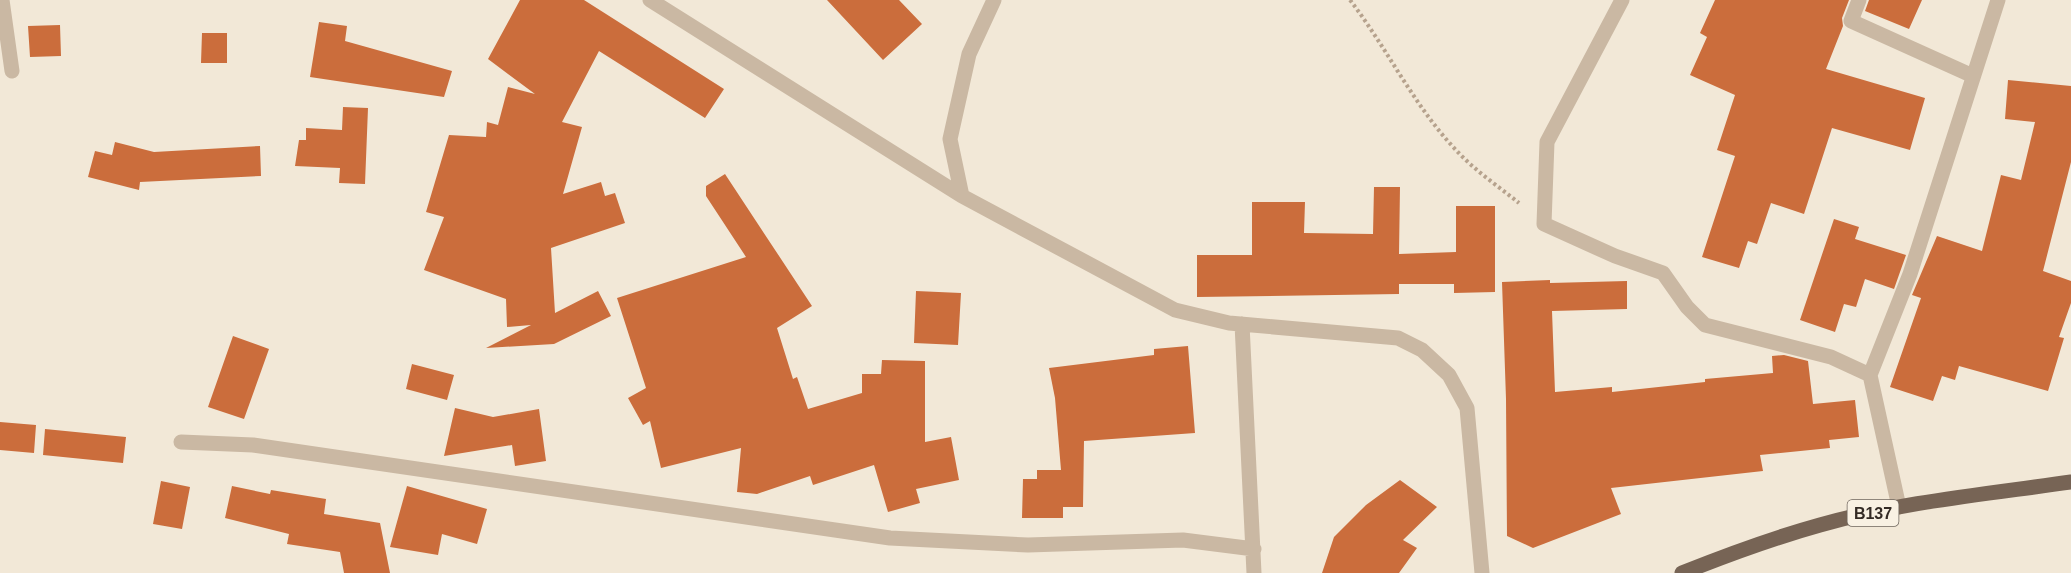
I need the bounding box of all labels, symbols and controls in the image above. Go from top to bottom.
road number: B137 [1848,500,1898,526]

